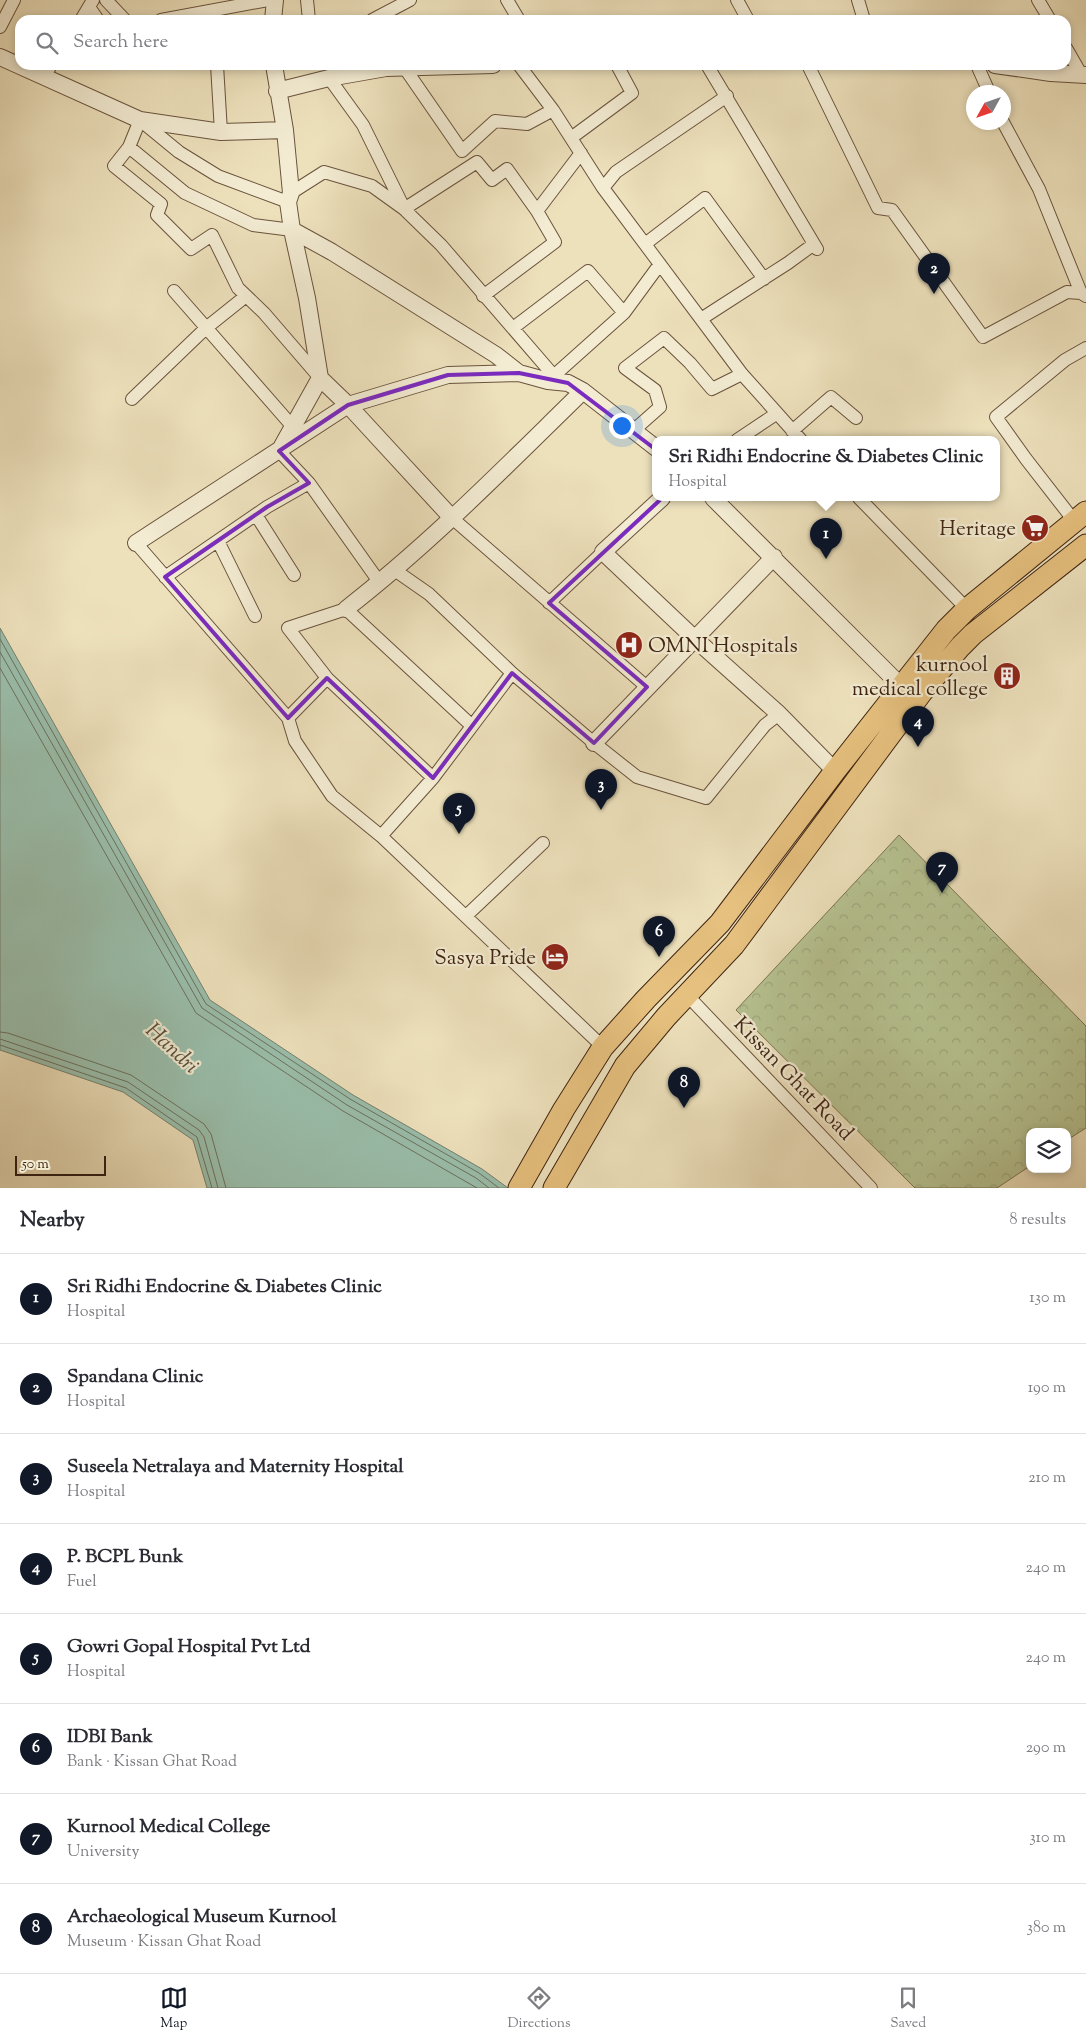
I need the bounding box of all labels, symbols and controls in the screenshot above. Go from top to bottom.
search box [15,15,1071,70]
icon: search [33,29,61,57]
text: Search here [73,29,168,56]
north arrow [966,85,1011,130]
pin: 2 [918,253,950,294]
your location [609,413,635,439]
popup [652,436,1000,501]
text: Sri Ridhi Endocrine & Diabetes Clinic [669,444,983,471]
text: Hospital [669,471,727,494]
supermarket icon: Heritage [1020,513,1050,543]
place label: Heritage [939,515,1016,545]
pin: 1 [810,518,842,559]
hospital icon: OMNI Hospitals [614,630,644,660]
place label: OMNI Hospitals [648,632,798,662]
place label: kurnool medical college [852,651,988,705]
building icon: kurnool medical college [992,661,1022,691]
pin: 4 [902,706,934,747]
pin: 3 [585,769,617,810]
pin: 5 [443,793,475,834]
pin: 7 [926,852,958,893]
pin: 6 [643,916,675,957]
hotel icon: Sasya Pride [540,942,570,972]
place label: Sasya Pride [434,944,536,974]
street label: Kissan Ghat Road [725,1011,860,1148]
water label: Handri [137,1016,205,1082]
pin: 8 [668,1067,700,1108]
map controls [1026,1128,1071,1173]
button: layers [1026,1128,1071,1173]
scale bar [15,1153,106,1176]
text: 50 m [22,1155,49,1175]
text: Nearby [20,1206,85,1236]
text: 8 results [1010,1209,1066,1232]
text: Sri Ridhi Endocrine & Diabetes Clinic [67,1274,382,1301]
text: 1 [33,1287,39,1310]
text: 130 m [1029,1287,1066,1310]
text: Hospital [67,1301,125,1324]
text: Spandana Clinic [67,1364,203,1391]
text: 2 [32,1377,40,1400]
text: 190 m [1028,1377,1066,1400]
text: Hospital [67,1391,125,1414]
text: Suseela Netralaya and Maternity Hospital [67,1454,403,1481]
text: 3 [33,1467,39,1490]
text: 210 m [1028,1467,1066,1490]
text: Hospital [67,1481,125,1504]
text: P. BCPL Bunk [67,1544,183,1571]
text: 4 [32,1557,40,1580]
text: 240 m [1025,1557,1066,1580]
text: Fuel [67,1571,97,1594]
text: Gowri Gopal Hospital Pvt Ltd [67,1634,310,1661]
text: 5 [33,1647,39,1670]
text: 240 m [1025,1647,1066,1670]
text: Hospital [67,1661,125,1684]
text: IDBI Bank [67,1724,153,1751]
text: 6 [32,1737,40,1760]
text: 290 m [1026,1737,1066,1760]
text: Bank · Kissan Ghat Road [67,1751,237,1774]
text: Kurnool Medical College [67,1814,270,1841]
text: 7 [32,1827,40,1850]
text: 310 m [1029,1827,1066,1850]
text: University [67,1841,140,1864]
text: Archaeological Museum Kurnool [67,1904,337,1931]
text: 8 [32,1917,40,1940]
text: 380 m [1026,1917,1066,1940]
text: Museum · Kissan Ghat Road [67,1931,261,1954]
tab: Map [160,1984,188,2034]
tab: Directions [507,1984,571,2034]
tab: Saved [890,1984,926,2034]

